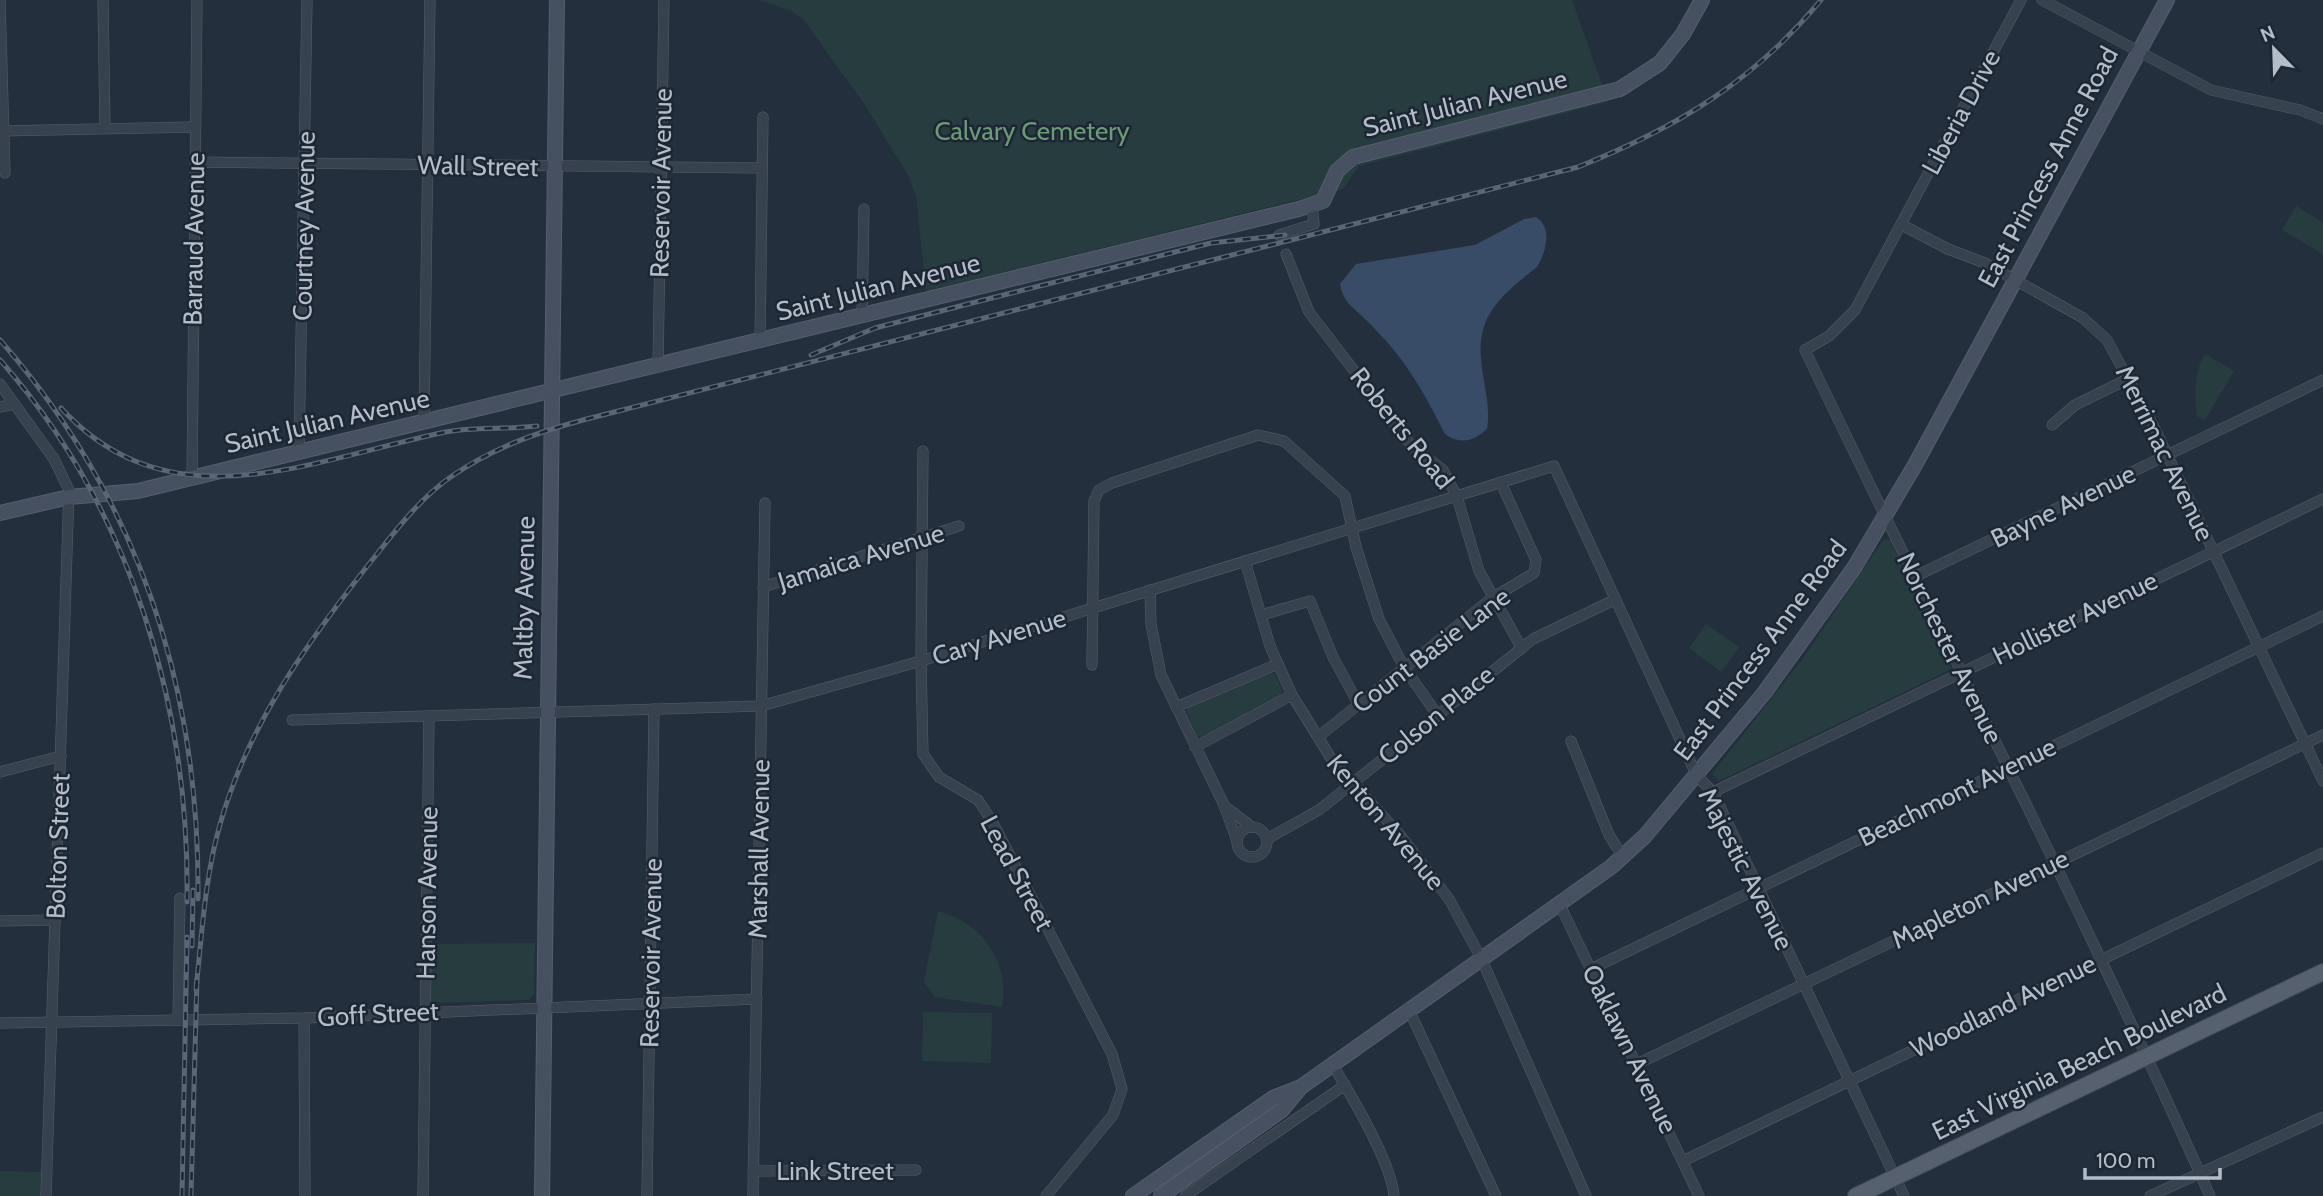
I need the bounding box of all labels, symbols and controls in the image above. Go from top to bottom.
north arrow [2239,14,2309,84]
text: N [2257,21,2278,47]
street label: East Princess Anne Road [1971,41,2125,293]
street label: Liberia Drive [1915,44,2007,180]
street label: Saint Julian Avenue [1360,62,1570,144]
street label: Reservoir Avenue [643,88,679,278]
park label: Calvary Cemetery [934,115,1130,147]
street label: Courtney Avenue [286,131,322,321]
street label: Wall Street [417,149,539,183]
street label: Barraud Avenue [176,152,212,326]
street label: Saint Julian Avenue [773,246,983,328]
street label: Merrimac Avenue [2109,360,2221,546]
street label: Roberts Road [1343,361,1461,495]
street label: Saint Julian Avenue [222,382,432,460]
street label: Bayne Avenue [1986,457,2140,555]
street label: Maltby Avenue [507,516,541,680]
street label: Jamaica Avenue [773,517,948,598]
street label: East Princess Anne Road [1667,533,1853,767]
street label: Norchester Avenue [1890,547,2010,749]
street label: Hollister Avenue [1987,564,2163,672]
street label: Count Basie Lane [1346,580,1516,720]
street label: Cary Avenue [928,602,1070,672]
street label: Colson Place [1372,659,1500,771]
street label: Beachmont Avenue [1853,730,2061,854]
street label: Kenton Avenue [1320,748,1452,896]
street label: Marshall Avenue [741,759,777,939]
street label: Bolton Street [39,772,77,920]
street label: Majestic Avenue [1691,783,1801,955]
street label: Hanson Avenue [409,806,445,980]
street label: Lead Street [973,810,1061,936]
street label: Mapleton Avenue [1886,842,2074,956]
street label: Reservoir Avenue [633,858,669,1048]
street label: Woodland Avenue [1905,947,2101,1065]
street label: Oaklawn Avenue [1575,959,1685,1139]
street label: East Virginia Beach Boulevard [1927,977,2231,1147]
street label: Goff Street [317,995,440,1033]
scale bar [2085,1136,2220,1180]
text: 100 m [2096,1148,2155,1173]
street label: Link Street [776,1155,894,1187]

